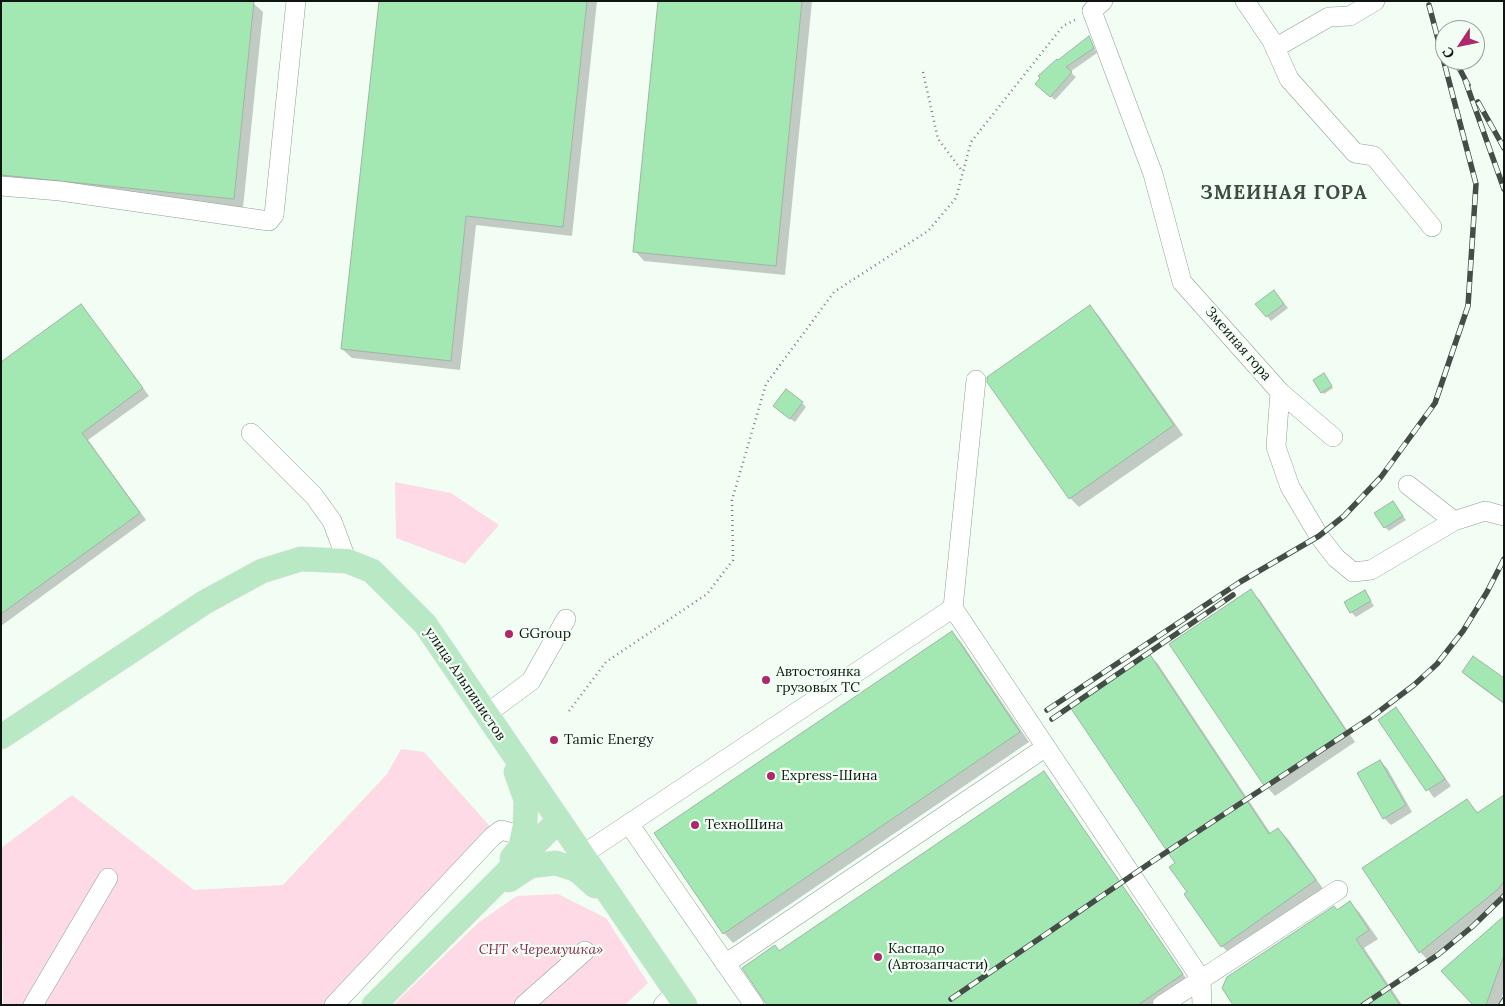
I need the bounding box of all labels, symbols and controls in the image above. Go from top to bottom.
north arrow [1435,20,1485,70]
text: С [1438,44,1459,62]
district label: ЗМЕИНАЯ ГОРА [1199,183,1369,205]
street label: Змеиная гора [1201,304,1275,384]
street label: улица Альпинистов [421,624,509,744]
place label: GGroup [519,626,571,642]
marker: GGroup [503,628,515,640]
place label: Автостоянка грузовых ТС [776,664,861,696]
marker: Автостоянка грузовых ТС [760,674,772,686]
place label: Tamic Energy [564,732,654,748]
marker: Tamic Energy [548,734,560,746]
place label: Express-Шина [781,768,878,784]
marker: Express-Шина [765,770,777,782]
place label: ТехноШина [705,817,784,833]
marker: ТехноШина [689,819,701,831]
place label: Каспадо (Автозапчасти) [888,941,988,974]
park label: СНТ «Черемушка» [479,942,603,958]
marker: Каспадо (Автозапчасти) [872,951,884,963]

